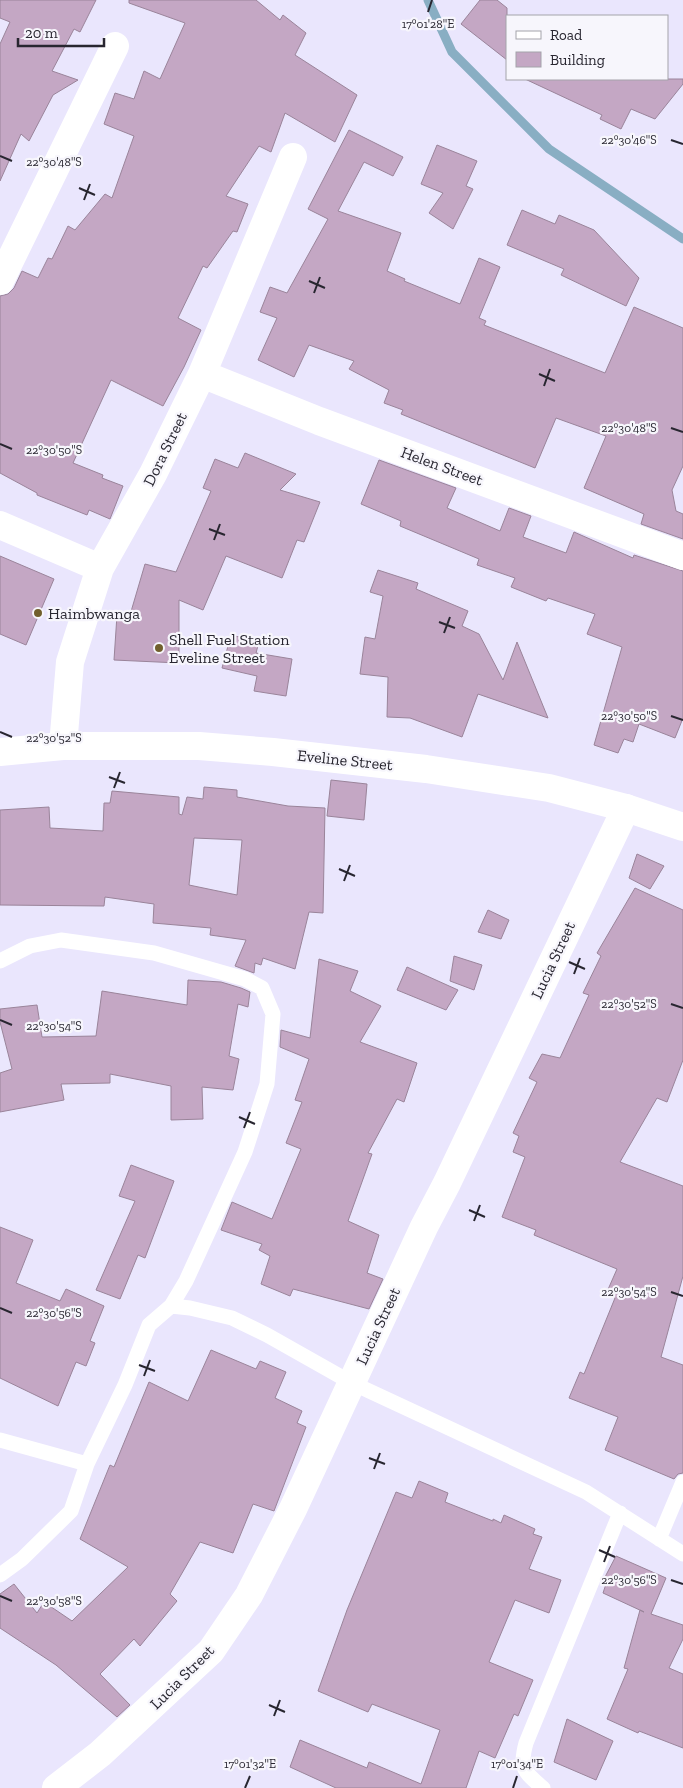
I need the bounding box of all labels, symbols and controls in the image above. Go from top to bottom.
scale bar [18,15,104,47]
legend [506,15,668,80]
text: 17°01'28"E [402,17,454,31]
text: 20 m [25,24,58,42]
text: Road [550,26,583,44]
text: Building [550,51,605,69]
text: 22°30'46"S [601,133,657,147]
text: 22°30'48"S [26,155,82,169]
street label: Dora Street [139,409,191,489]
text: 22°30'48"S [601,421,657,435]
street label: Helen Street [398,442,486,490]
text: 22°30'50"S [26,443,82,457]
place label: Haimbwanga [48,604,140,623]
marker: Haimbwanga [32,607,44,619]
place label: Shell Fuel Station Eveline Street [169,630,290,667]
marker: Shell Fuel Station Eveline Street [153,642,165,654]
text: 22°30'50"S [601,709,657,723]
text: 22°30'52"S [26,731,82,745]
street label: Eveline Street [296,746,394,774]
street label: Lucia Street [527,918,579,1002]
text: 22°30'52"S [601,997,657,1011]
text: 22°30'54"S [26,1019,82,1033]
street label: Lucia Street [352,1284,404,1368]
text: 22°30'54"S [601,1285,657,1299]
text: 22°30'56"S [26,1306,82,1320]
text: 22°30'56"S [601,1573,657,1587]
text: 22°30'58"S [26,1594,82,1608]
street label: Lucia Street [146,1641,218,1713]
text: 17°01'32"E [224,1757,276,1771]
text: 17°01'34"E [491,1757,543,1771]

